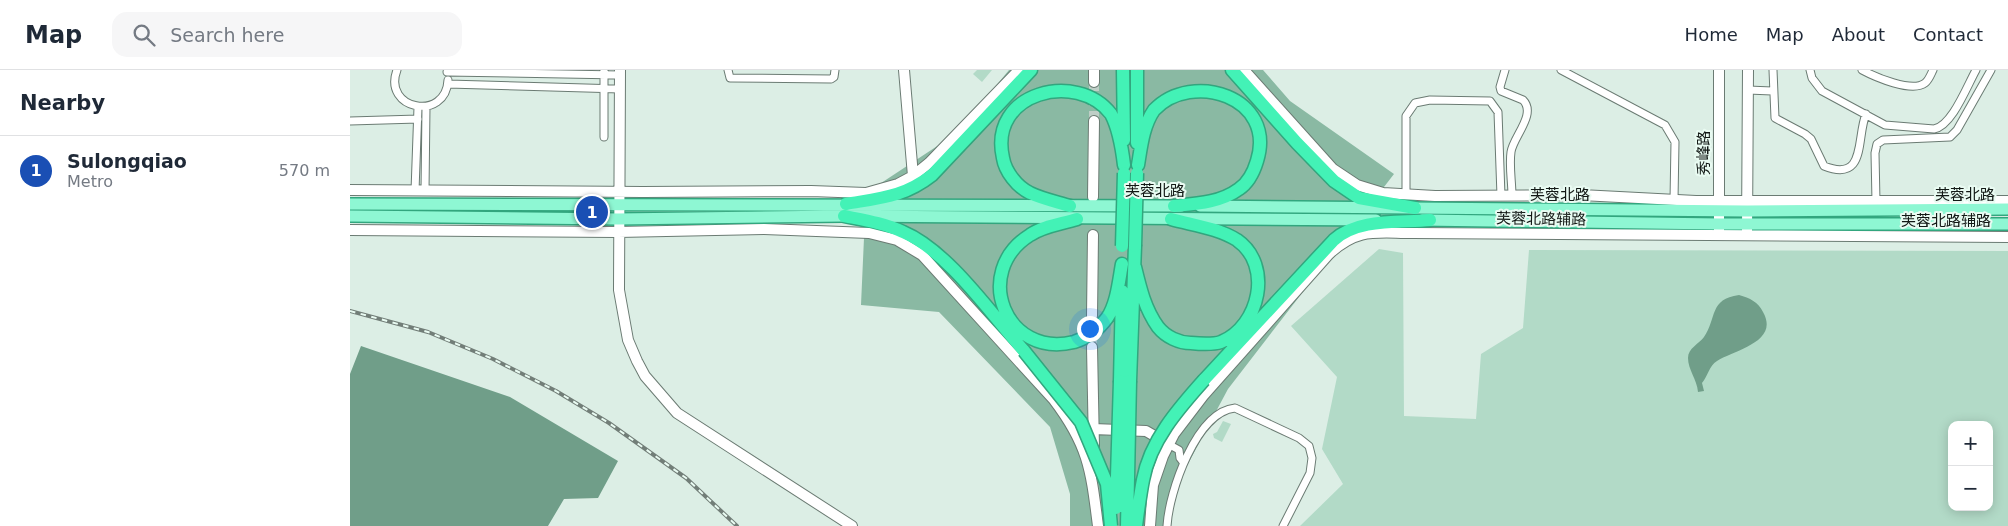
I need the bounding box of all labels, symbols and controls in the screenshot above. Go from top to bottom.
search box [112,12,462,57]
text: Map [25,21,82,49]
icon: search [130,21,158,49]
text: Search here [170,24,284,46]
text: Home [1685,24,1738,45]
text: Map [1766,24,1804,45]
text: About [1832,24,1885,45]
text: Contact [1913,24,1983,45]
text: Nearby [20,91,105,115]
street label: 秀峰路 [1695,130,1713,176]
text: Sulongqiao [67,150,187,172]
text: 1 [30,161,42,180]
text: 570 m [279,161,330,180]
text: Metro [67,172,113,191]
street label: 芙蓉北路 [1125,182,1185,200]
street label: 芙蓉北路 [1530,186,1590,204]
street label: 芙蓉北路 [1935,186,1995,204]
pin: 1 [576,193,608,231]
street label: 芙蓉北路辅路 [1496,209,1586,229]
street label: 芙蓉北路辅路 [1901,212,1991,230]
your location [1077,316,1103,342]
map controls [1948,421,1993,511]
button: + [1948,421,1993,466]
button: − [1948,466,1993,511]

